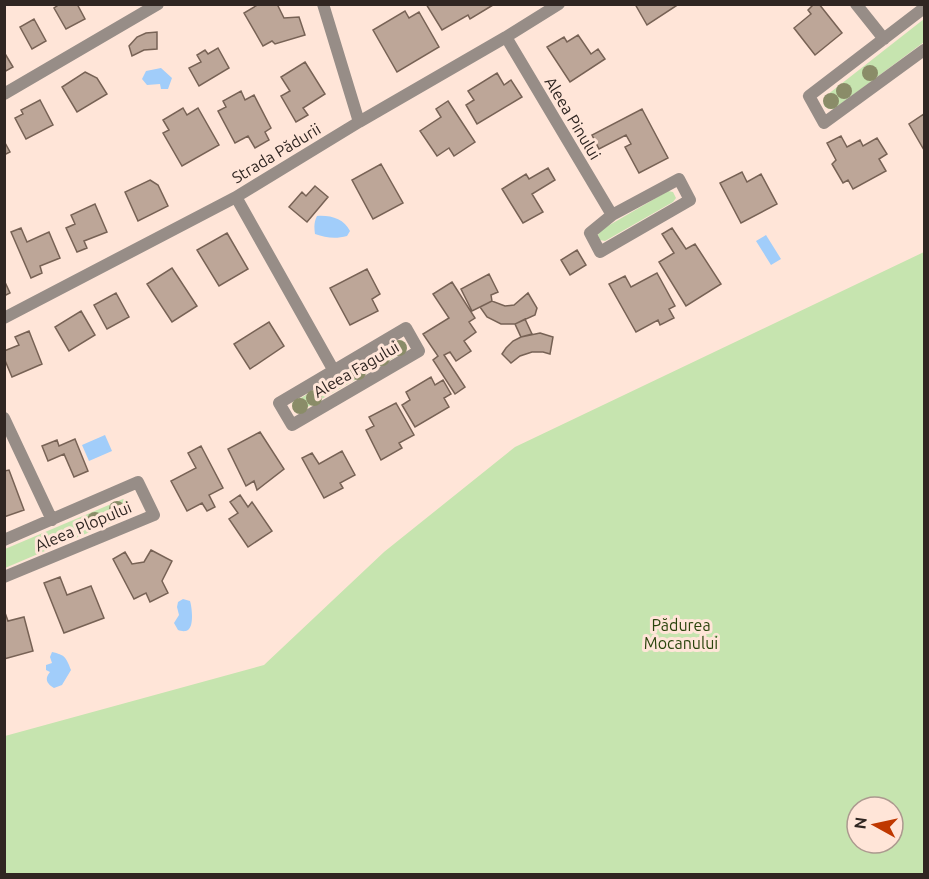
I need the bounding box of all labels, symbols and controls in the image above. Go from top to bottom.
street label: Aleea Pinului [541,73,605,163]
street label: Strada Pădurii [228,119,324,187]
street label: Aleea Fagului [310,337,402,401]
street label: Aleea Plopului [32,498,134,554]
park label: Pădurea Mocanului [644,616,718,652]
north arrow [845,795,905,855]
text: N [850,816,870,830]

